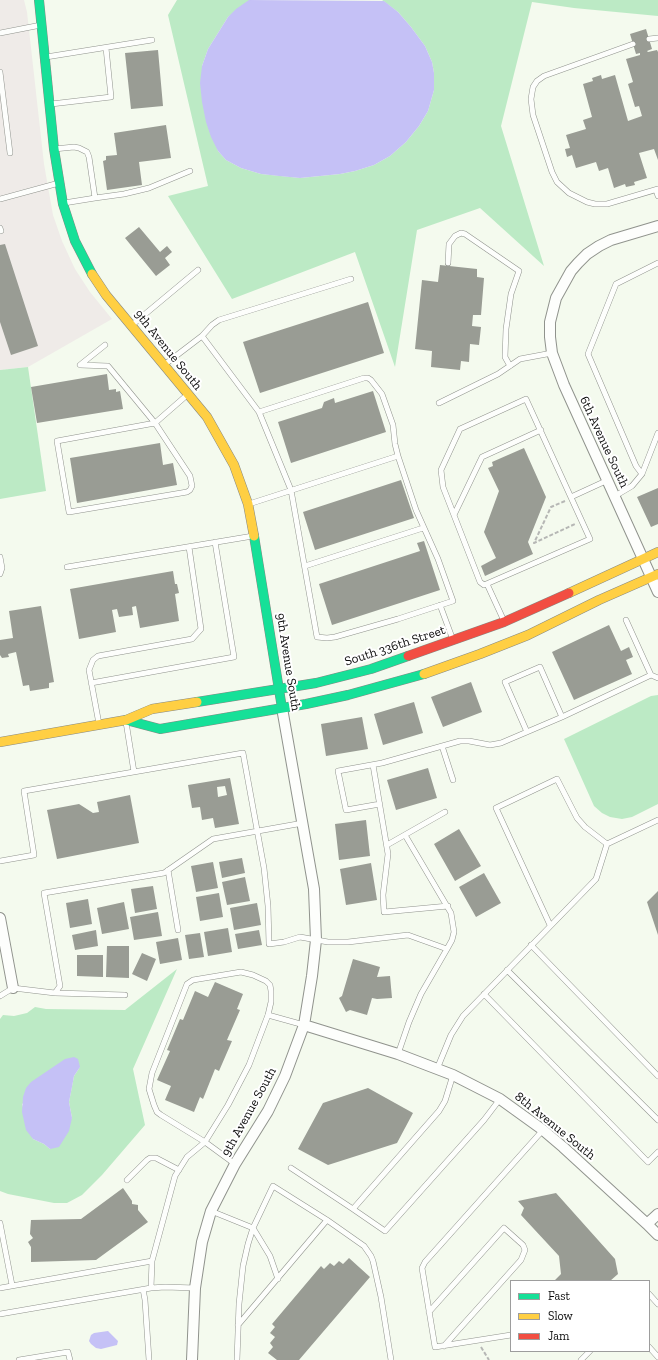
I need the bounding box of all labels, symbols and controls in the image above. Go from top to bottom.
street label: 9th Avenue South [131,307,205,393]
street label: 6th Avenue South [576,394,632,490]
street label: 9th Avenue South [273,612,303,712]
street label: South 336th Street [343,622,447,670]
street label: 9th Avenue South [218,1065,280,1159]
street label: 8th Avenue South [512,1089,598,1163]
legend [510,1280,650,1352]
text: Fast [548,1289,570,1303]
text: Slow [548,1309,573,1323]
text: Jam [548,1329,569,1343]

